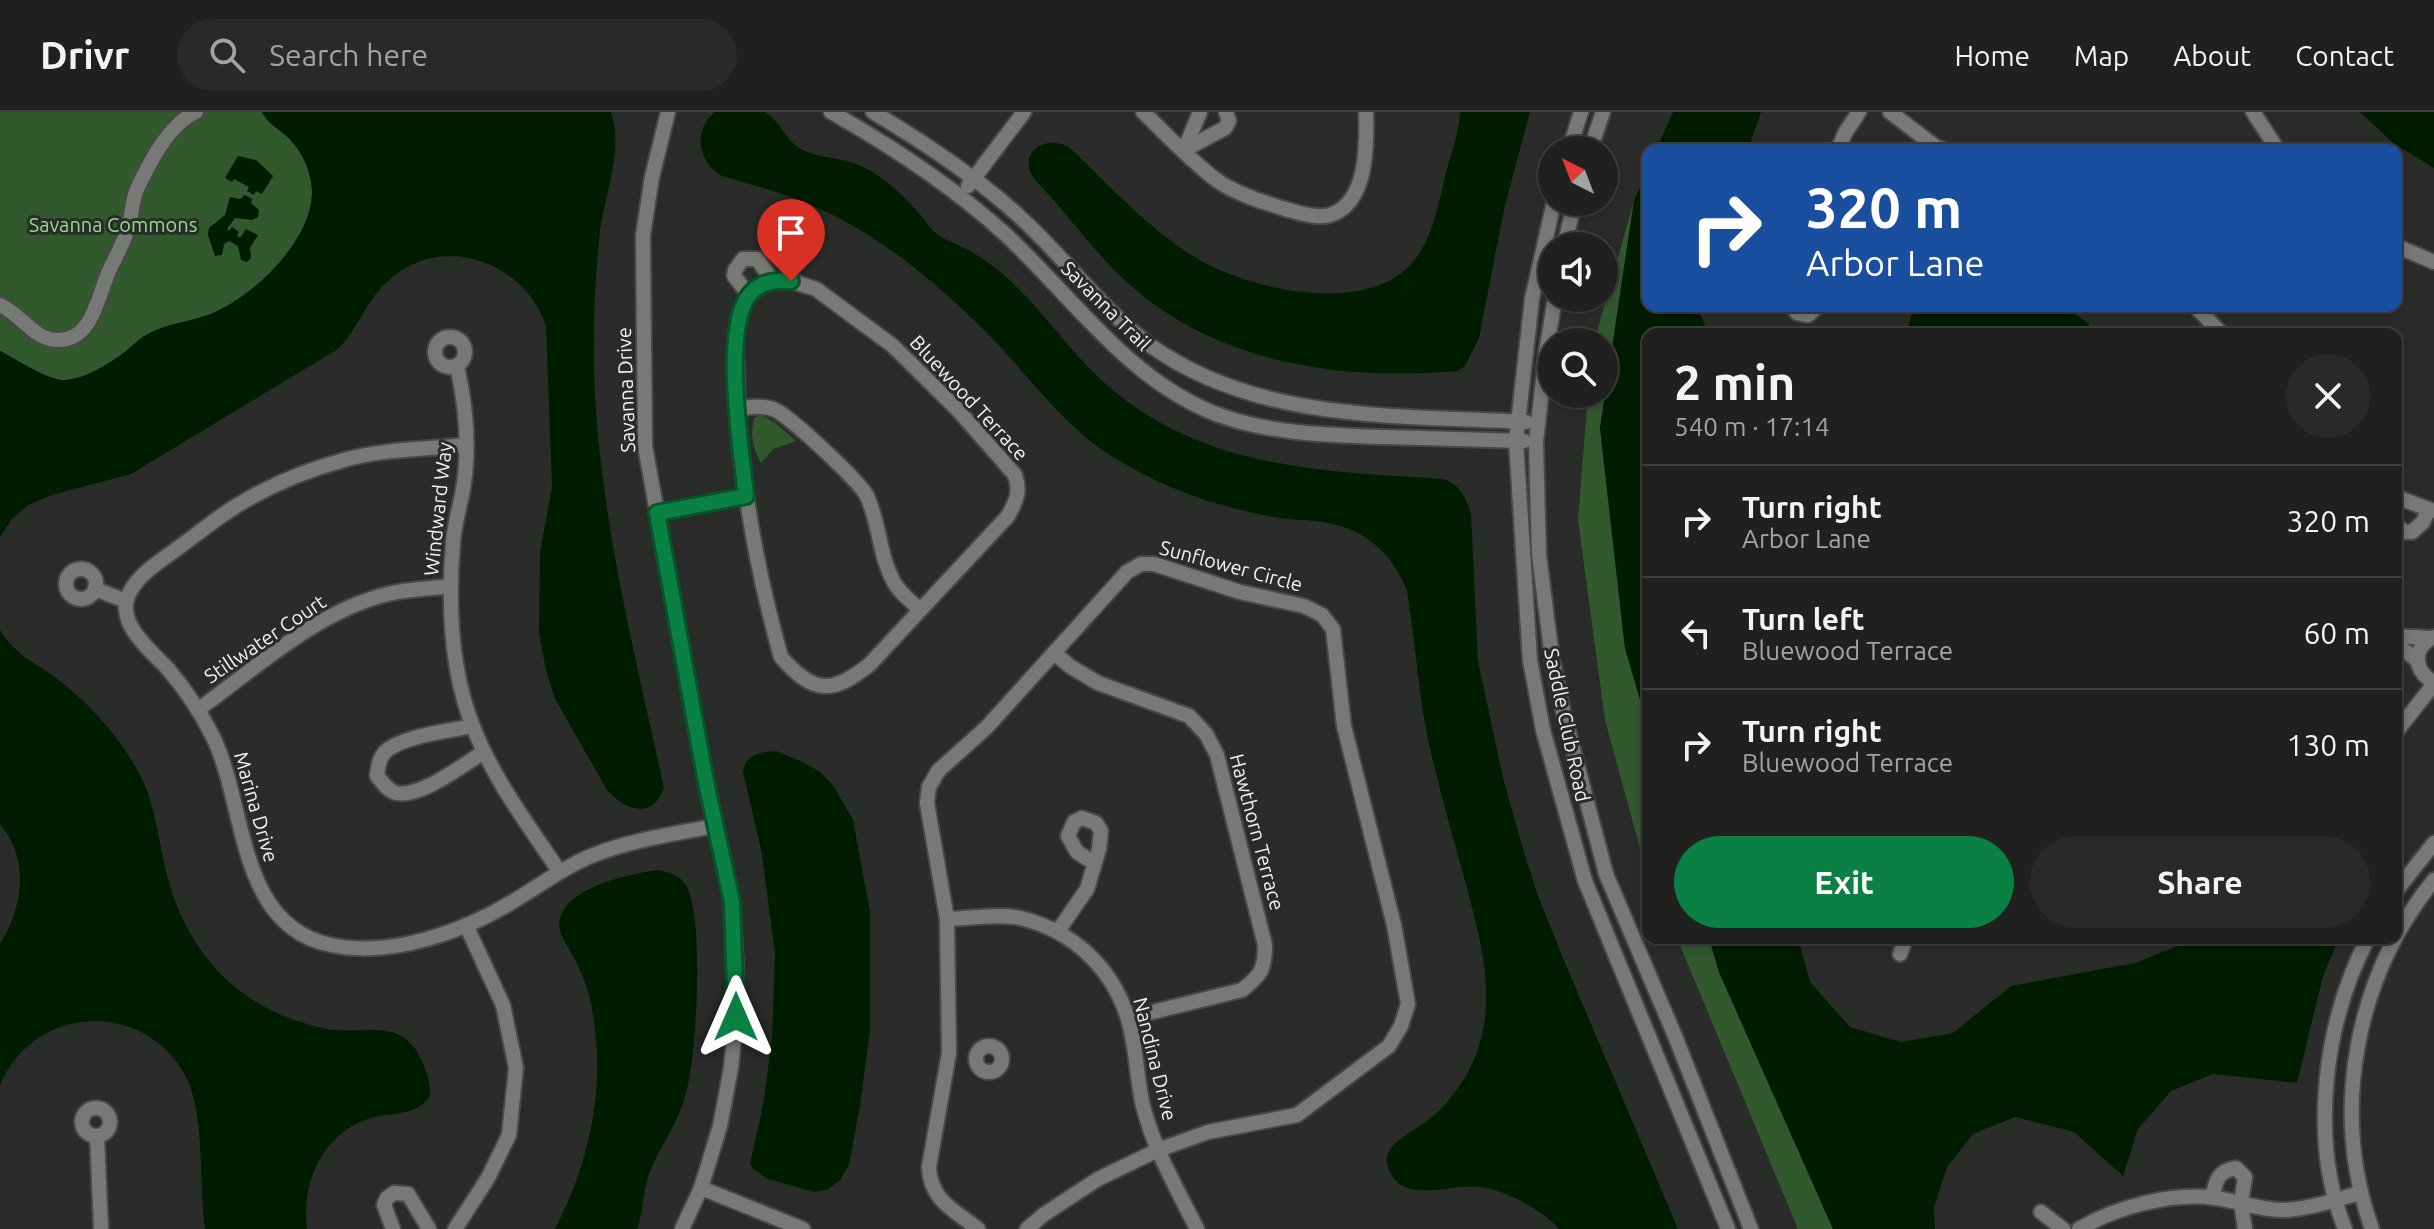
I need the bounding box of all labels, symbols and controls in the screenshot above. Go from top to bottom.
search box [177,19,737,91]
icon: search [205,33,249,77]
text: Drivr [40,34,129,76]
text: Search here [269,38,428,72]
text: Home [1955,40,2030,71]
text: Map [2074,40,2129,71]
text: About [2173,40,2251,71]
text: Contact [2295,40,2394,71]
north arrow [1538,136,1618,216]
map controls [1538,136,1618,408]
icon: right [1674,176,1778,280]
text: 320 m [1806,176,1962,239]
pin [757,199,825,281]
icon: arrive [769,211,813,255]
park label: Savanna Commons [29,213,197,236]
button: sound [1538,232,1618,312]
text: Arbor Lane [1806,242,1984,283]
street label: Savanna Trail [1057,256,1156,355]
street label: Savanna Drive [612,327,639,453]
button: search [1538,328,1618,408]
street label: Bluewood Terrace [906,330,1033,465]
button: close [2286,354,2370,438]
text: 2 min [1674,355,1795,409]
text: 540 m · 17:14 [1674,412,1830,441]
street label: Windward Way [419,441,456,577]
text: Turn right [1742,490,1882,524]
icon: right [1674,499,1718,543]
text: 320 m [2286,504,2370,538]
text: Arbor Lane [1742,524,1871,553]
street label: Sunflower Circle [1157,535,1305,596]
street label: Stillwater Court [200,589,330,688]
text: Turn left [1742,602,1864,636]
icon: left [1674,611,1718,655]
text: 60 m [2303,616,2370,650]
text: Bluewood Terrace [1742,636,1953,665]
street label: Saddle Club Road [1540,646,1595,804]
text: Turn right [1742,714,1882,748]
icon: right [1674,723,1718,767]
text: 130 m [2286,728,2370,762]
text: Bluewood Terrace [1742,748,1953,777]
street label: Marina Drive [230,749,283,865]
street label: Hawthorn Terrace [1226,751,1289,913]
button: Exit [1674,836,2014,928]
button: Share [2030,836,2370,928]
position arrow [694,975,778,1059]
street label: Nandina Drive [1129,995,1182,1123]

